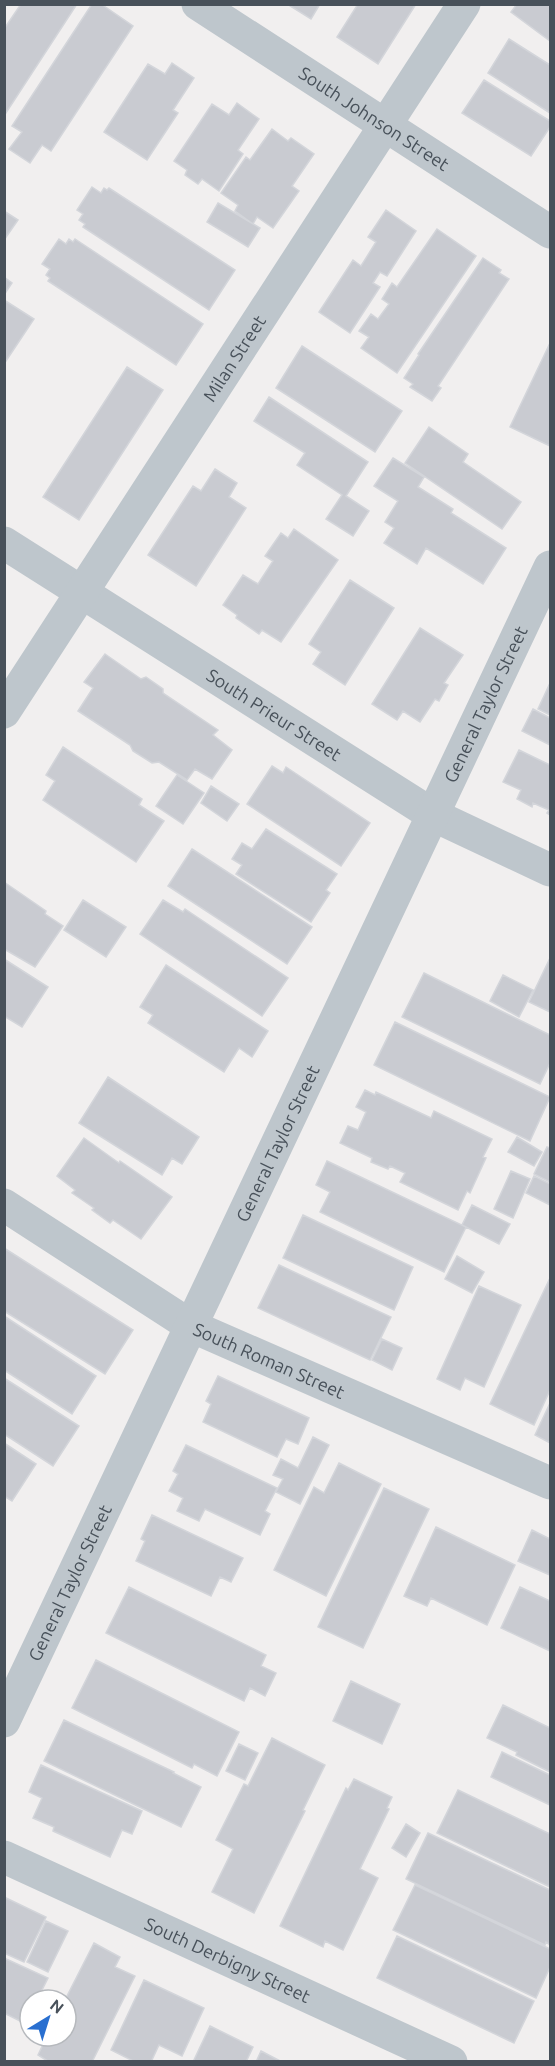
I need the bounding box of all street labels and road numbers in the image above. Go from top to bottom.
street label: South Johnson Street [295,62,453,174]
street label: Milan Street [199,311,269,405]
street label: General Taylor Street [440,623,531,786]
street label: South Prieur Street [203,664,345,764]
street label: General Taylor Street [232,1062,323,1225]
street label: South Roman Street [190,1318,348,1402]
street label: General Taylor Street [24,1501,115,1664]
street label: South Derbigny Street [142,1913,313,2006]

